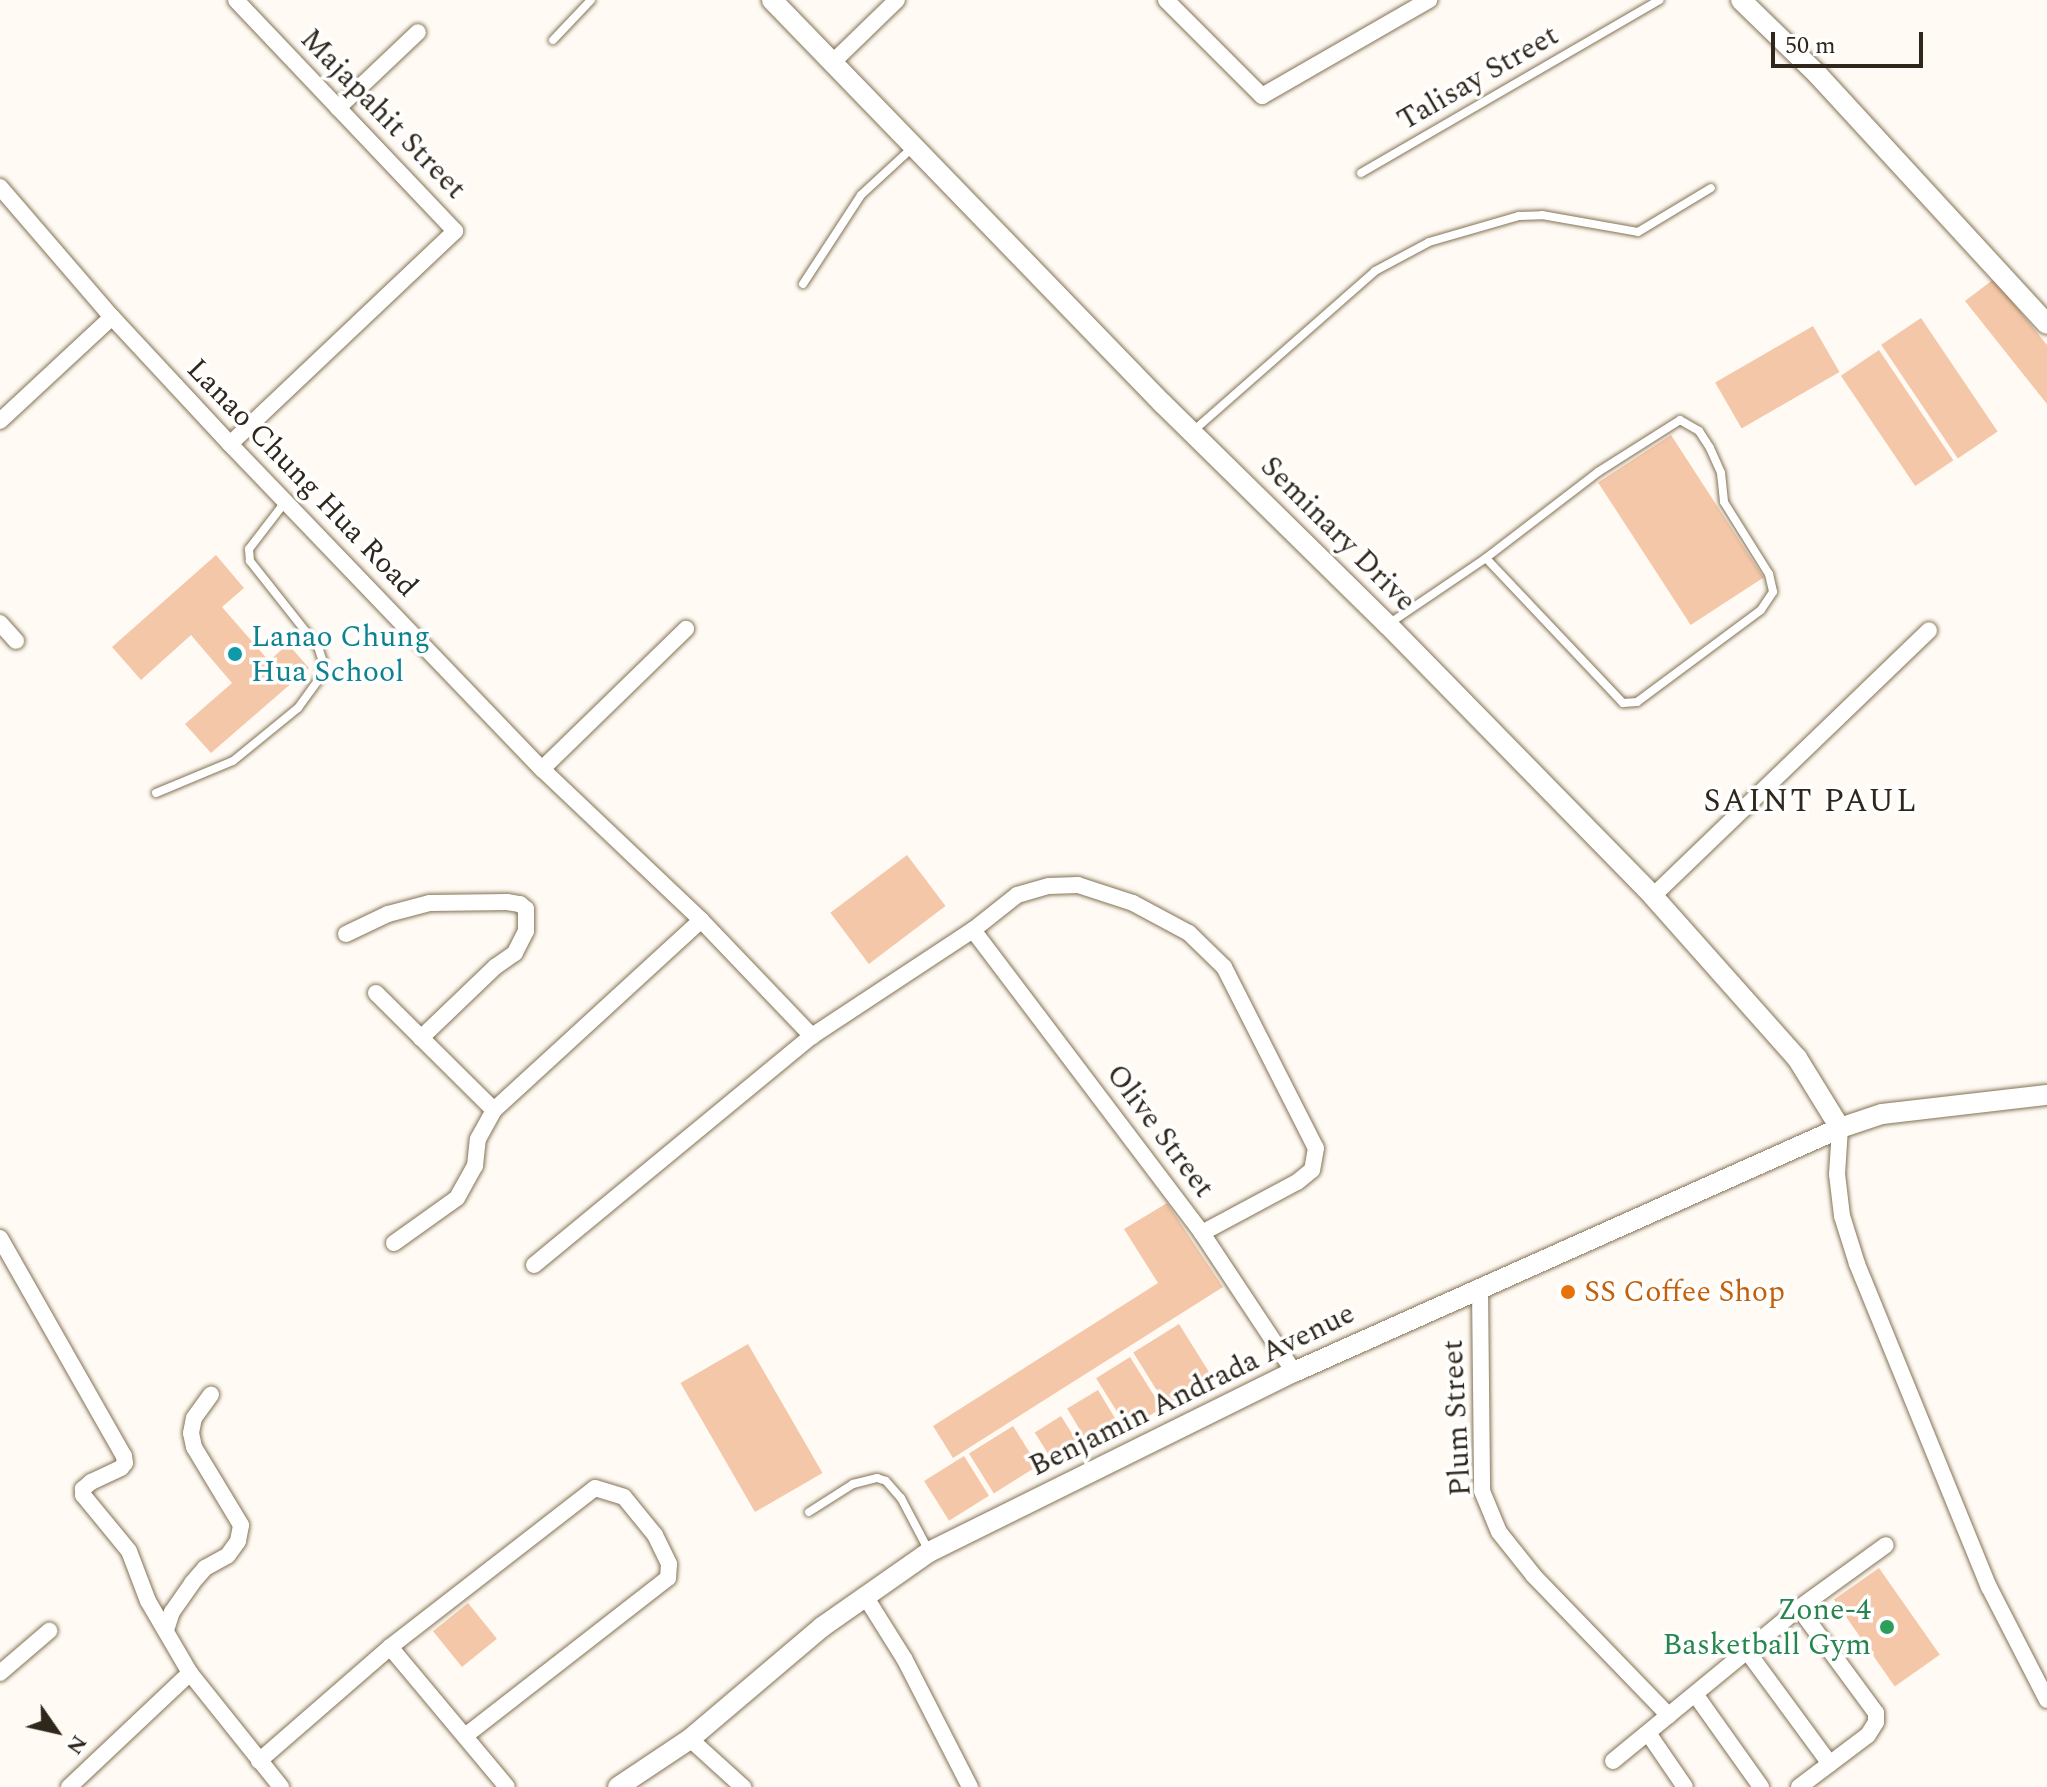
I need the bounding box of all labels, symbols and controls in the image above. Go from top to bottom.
scale bar [1775,16,1927,66]
street label: Talisay Street [1391,17,1565,139]
street label: Majapahit Street [293,21,473,207]
text: 50 m [1785,28,1836,64]
street label: Lanao Chung Hua Road [179,351,425,605]
street label: Seminary Drive [1253,449,1423,619]
place label: Lanao Chung Hua School [251,619,430,690]
marker: Lanao Chung Hua School [226,645,244,663]
district label: SAINT PAUL [1704,783,1918,821]
street label: Olive Street [1098,1057,1222,1205]
place label: SS Coffee Shop [1584,1274,1785,1310]
marker: SS Coffee Shop [1559,1283,1577,1301]
street label: Benjamin Andrada Avenue [1023,1295,1361,1485]
street label: Plum Street [1435,1339,1479,1497]
place label: Zone-4 Basketball Gym [1663,1592,1871,1662]
marker: Zone-4 Basketball Gym [1878,1618,1896,1636]
north arrow [16,1691,96,1771]
text: N [58,1728,95,1761]

